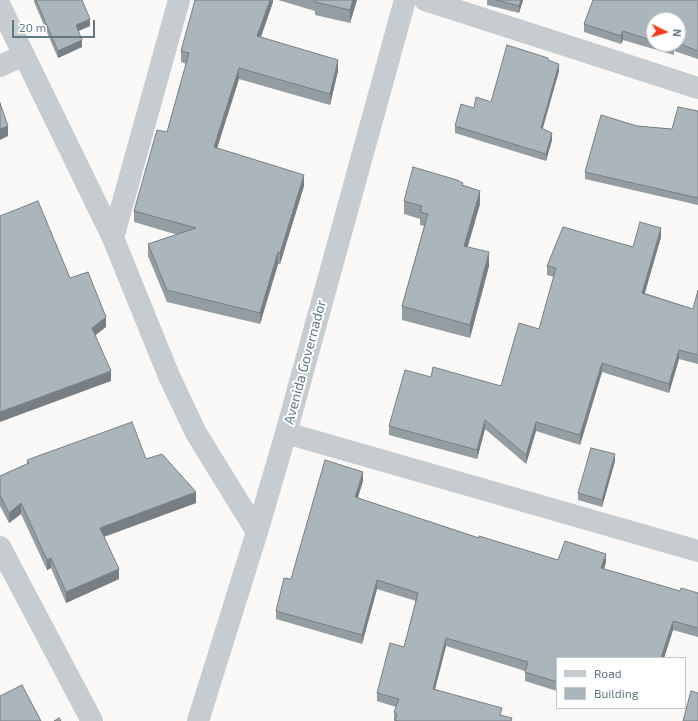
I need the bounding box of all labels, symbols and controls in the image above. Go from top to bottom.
scale bar [14,12,97,38]
north arrow [646,12,686,52]
text: 20 m [19,20,46,34]
text: N [671,28,684,38]
street label: Avenida Governador [280,298,330,426]
legend [556,657,686,709]
text: Road [594,666,622,680]
text: Building [594,686,638,700]

